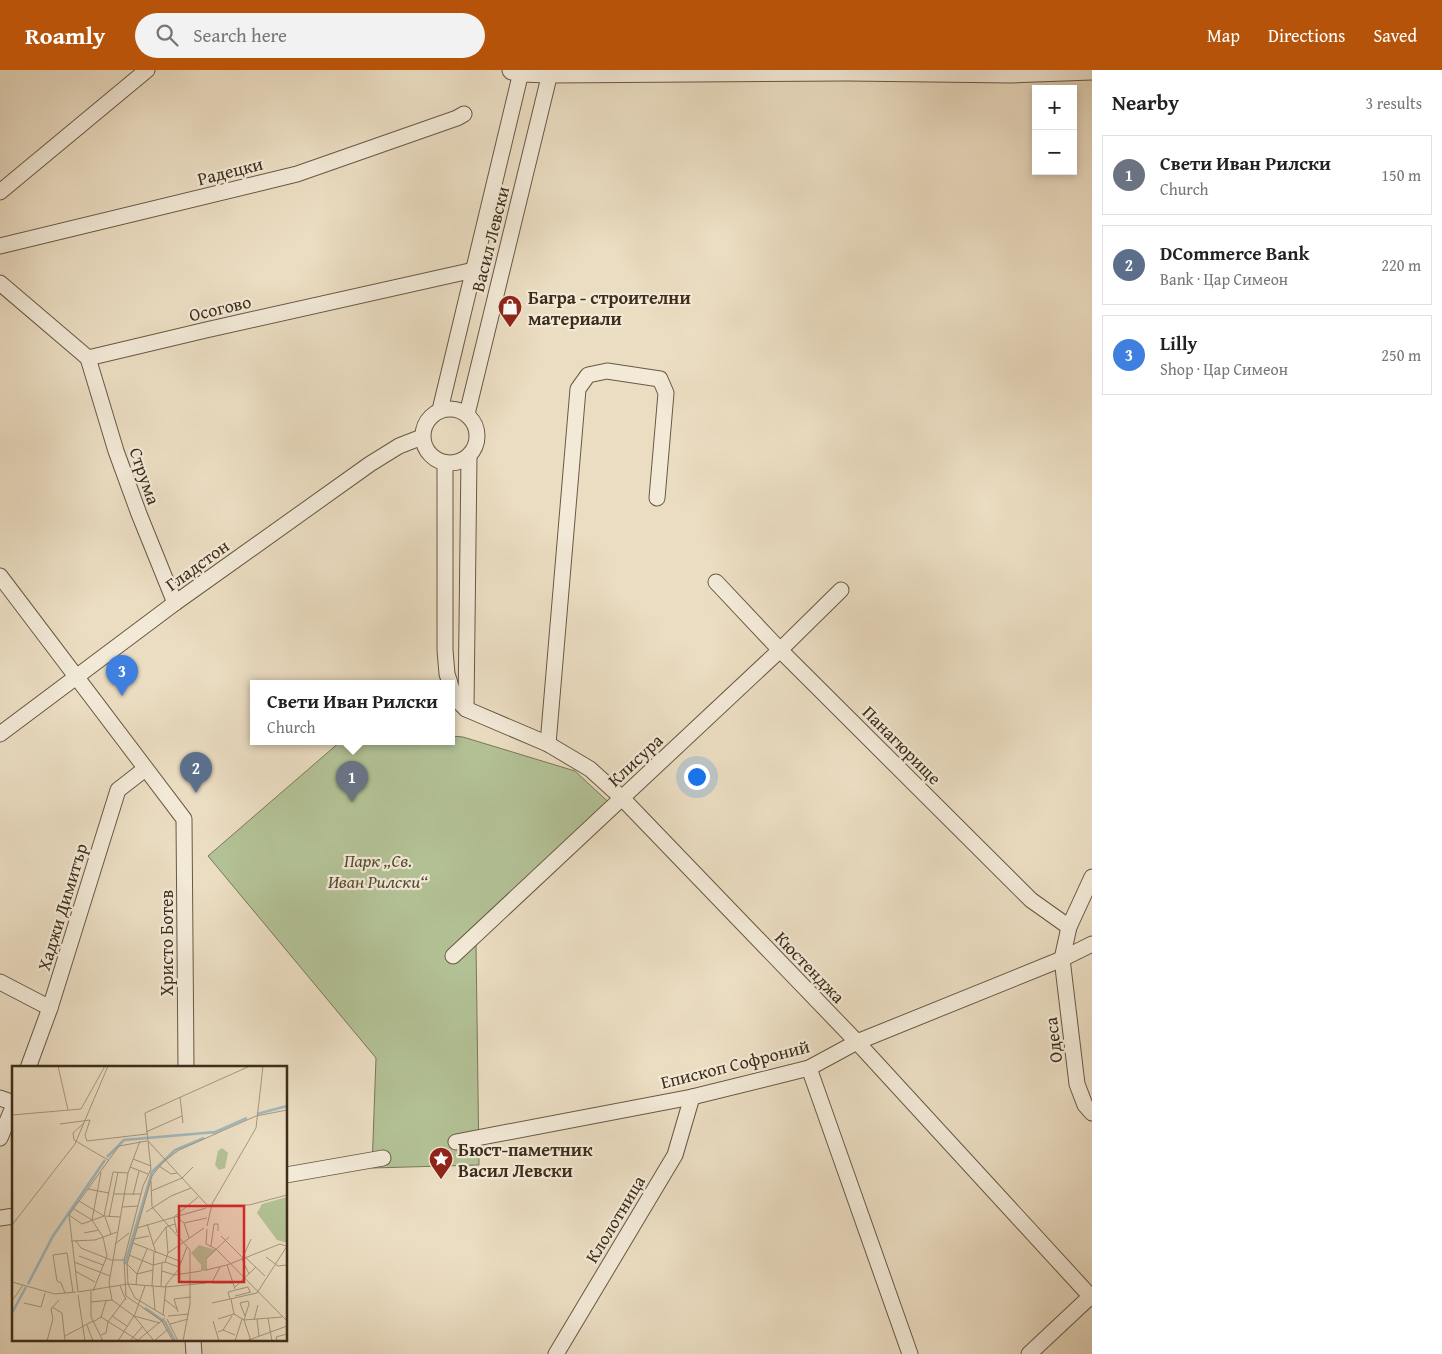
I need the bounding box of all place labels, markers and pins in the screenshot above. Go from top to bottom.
place label: Багра - строителни материали [528,284,691,332]
shop icon: Багра - строителни материали [497,294,523,328]
pin: 3 [106,655,138,696]
pin: 2 [180,752,212,793]
pin: 1 [336,761,368,802]
place label: Бюст-паметник Васил Левски [458,1136,593,1184]
place icon: Бюст-паметник Васил Левски [428,1146,454,1180]

